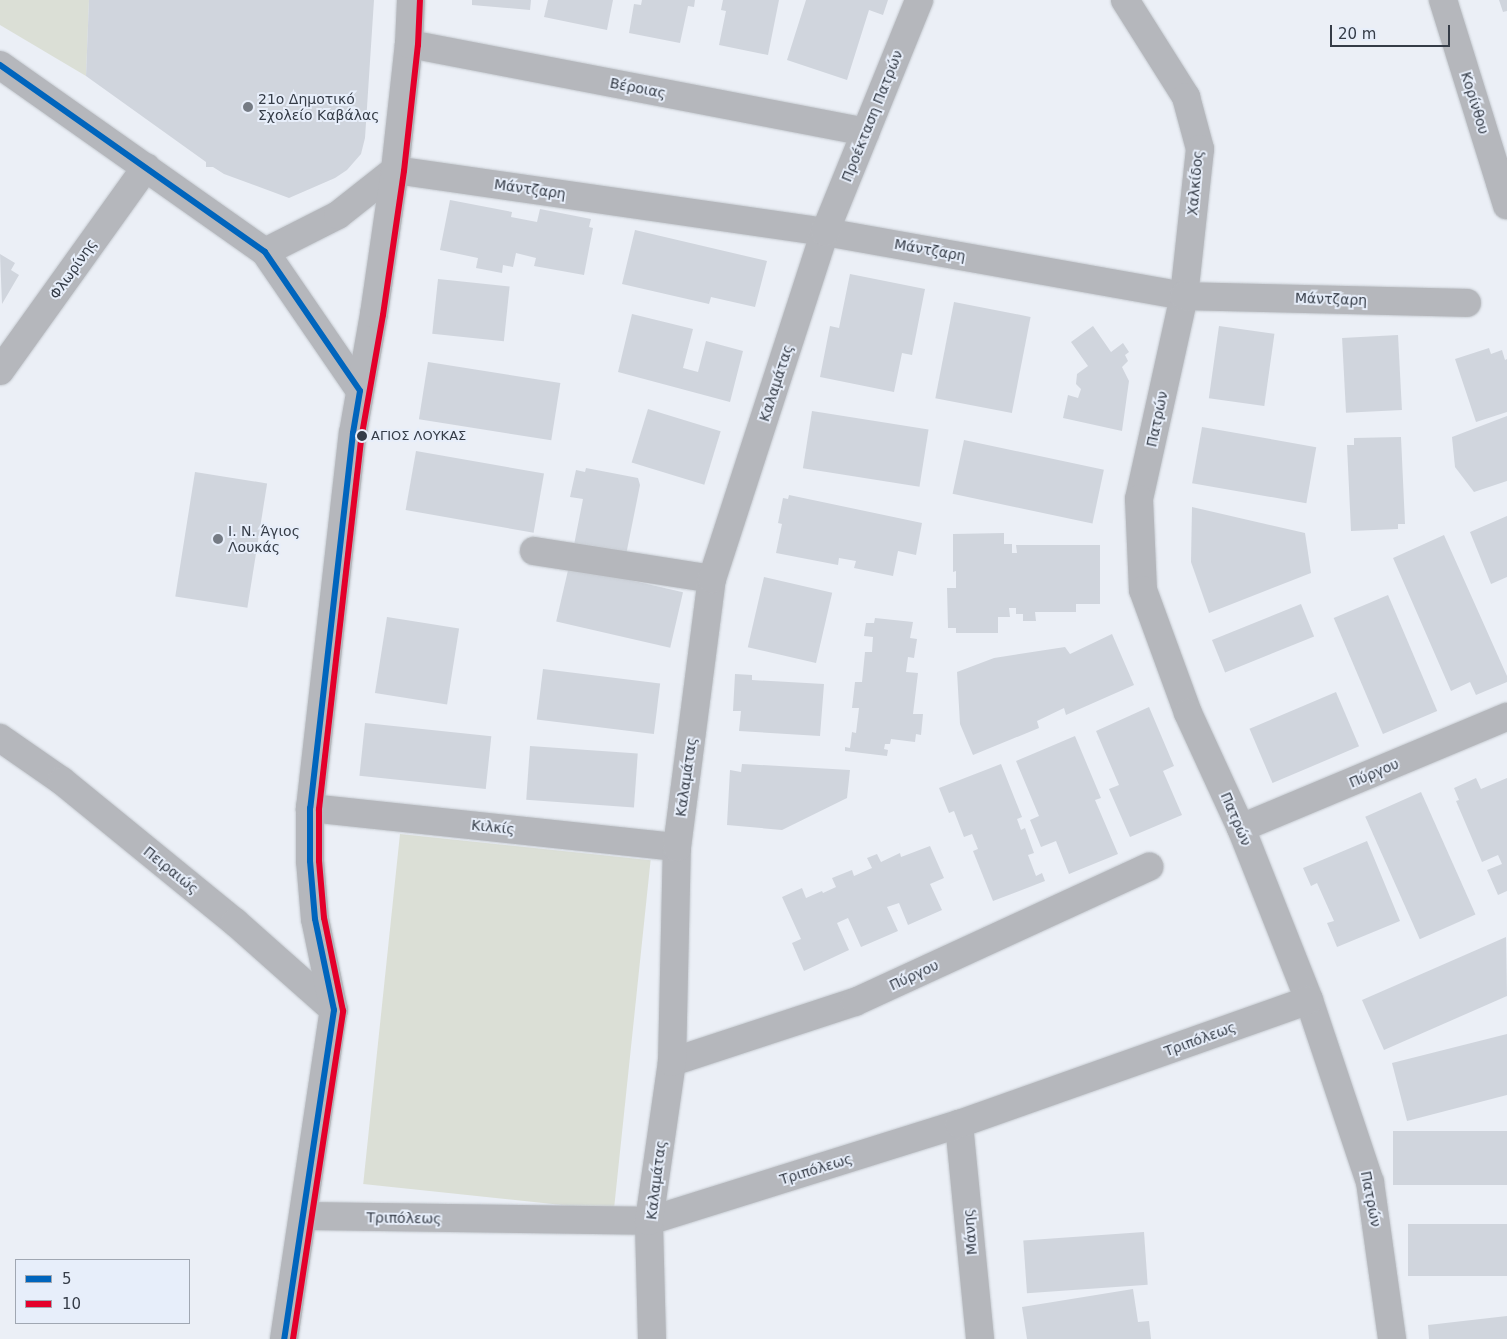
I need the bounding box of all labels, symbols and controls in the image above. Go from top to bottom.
scale bar [1332,15,1452,47]
text: 20 m [1338,25,1376,43]
street label: Προέκταση Πατρών [838,48,906,184]
street label: Κορίνθου [1458,70,1492,136]
street label: Βέροιας [609,74,667,102]
place label: 21ο Δημοτικό Σχολείο Καβάλας [258,91,379,124]
marker: 21ο Δημοτικό Σχολείο Καβάλας [242,101,254,113]
street label: Χαλκίδος [1184,150,1206,216]
street label: Μάντζαρη [493,176,567,202]
street label: Μάντζαρη [893,235,967,265]
street label: Φλωρίνης [46,236,100,302]
street label: Μάντζαρη [1295,289,1367,309]
street label: Καλαμάτας [756,342,796,424]
street label: Πατρών [1143,390,1171,448]
place label: ΑΓΙΟΣ ΛΟΥΚΑΣ [371,428,466,444]
marker: ΑΓΙΟΣ ΛΟΥΚΑΣ [357,431,367,441]
place label: Ι. Ν. Άγιος Λουκάς [228,523,300,556]
marker: Ι. Ν. Άγιος Λουκάς [212,533,224,545]
street label: Καλαμάτας [672,736,700,818]
street label: Πύργου [1347,755,1401,791]
street label: Πατρών [1217,790,1255,848]
street label: Κιλκίς [471,816,515,838]
street label: Πειραιώς [140,843,202,897]
street label: Πύργου [887,956,941,994]
street label: Τριπόλεως [1162,1018,1238,1060]
street label: Καλαμάτας [643,1139,669,1221]
street label: Τριπόλεως [778,1150,854,1188]
street label: Πατρών [1357,1170,1385,1228]
street label: Μάνης [960,1208,980,1256]
street label: Τριπόλεως [366,1209,442,1227]
legend [15,1259,190,1324]
text: 5 [62,1270,72,1288]
text: 10 [62,1295,81,1313]

